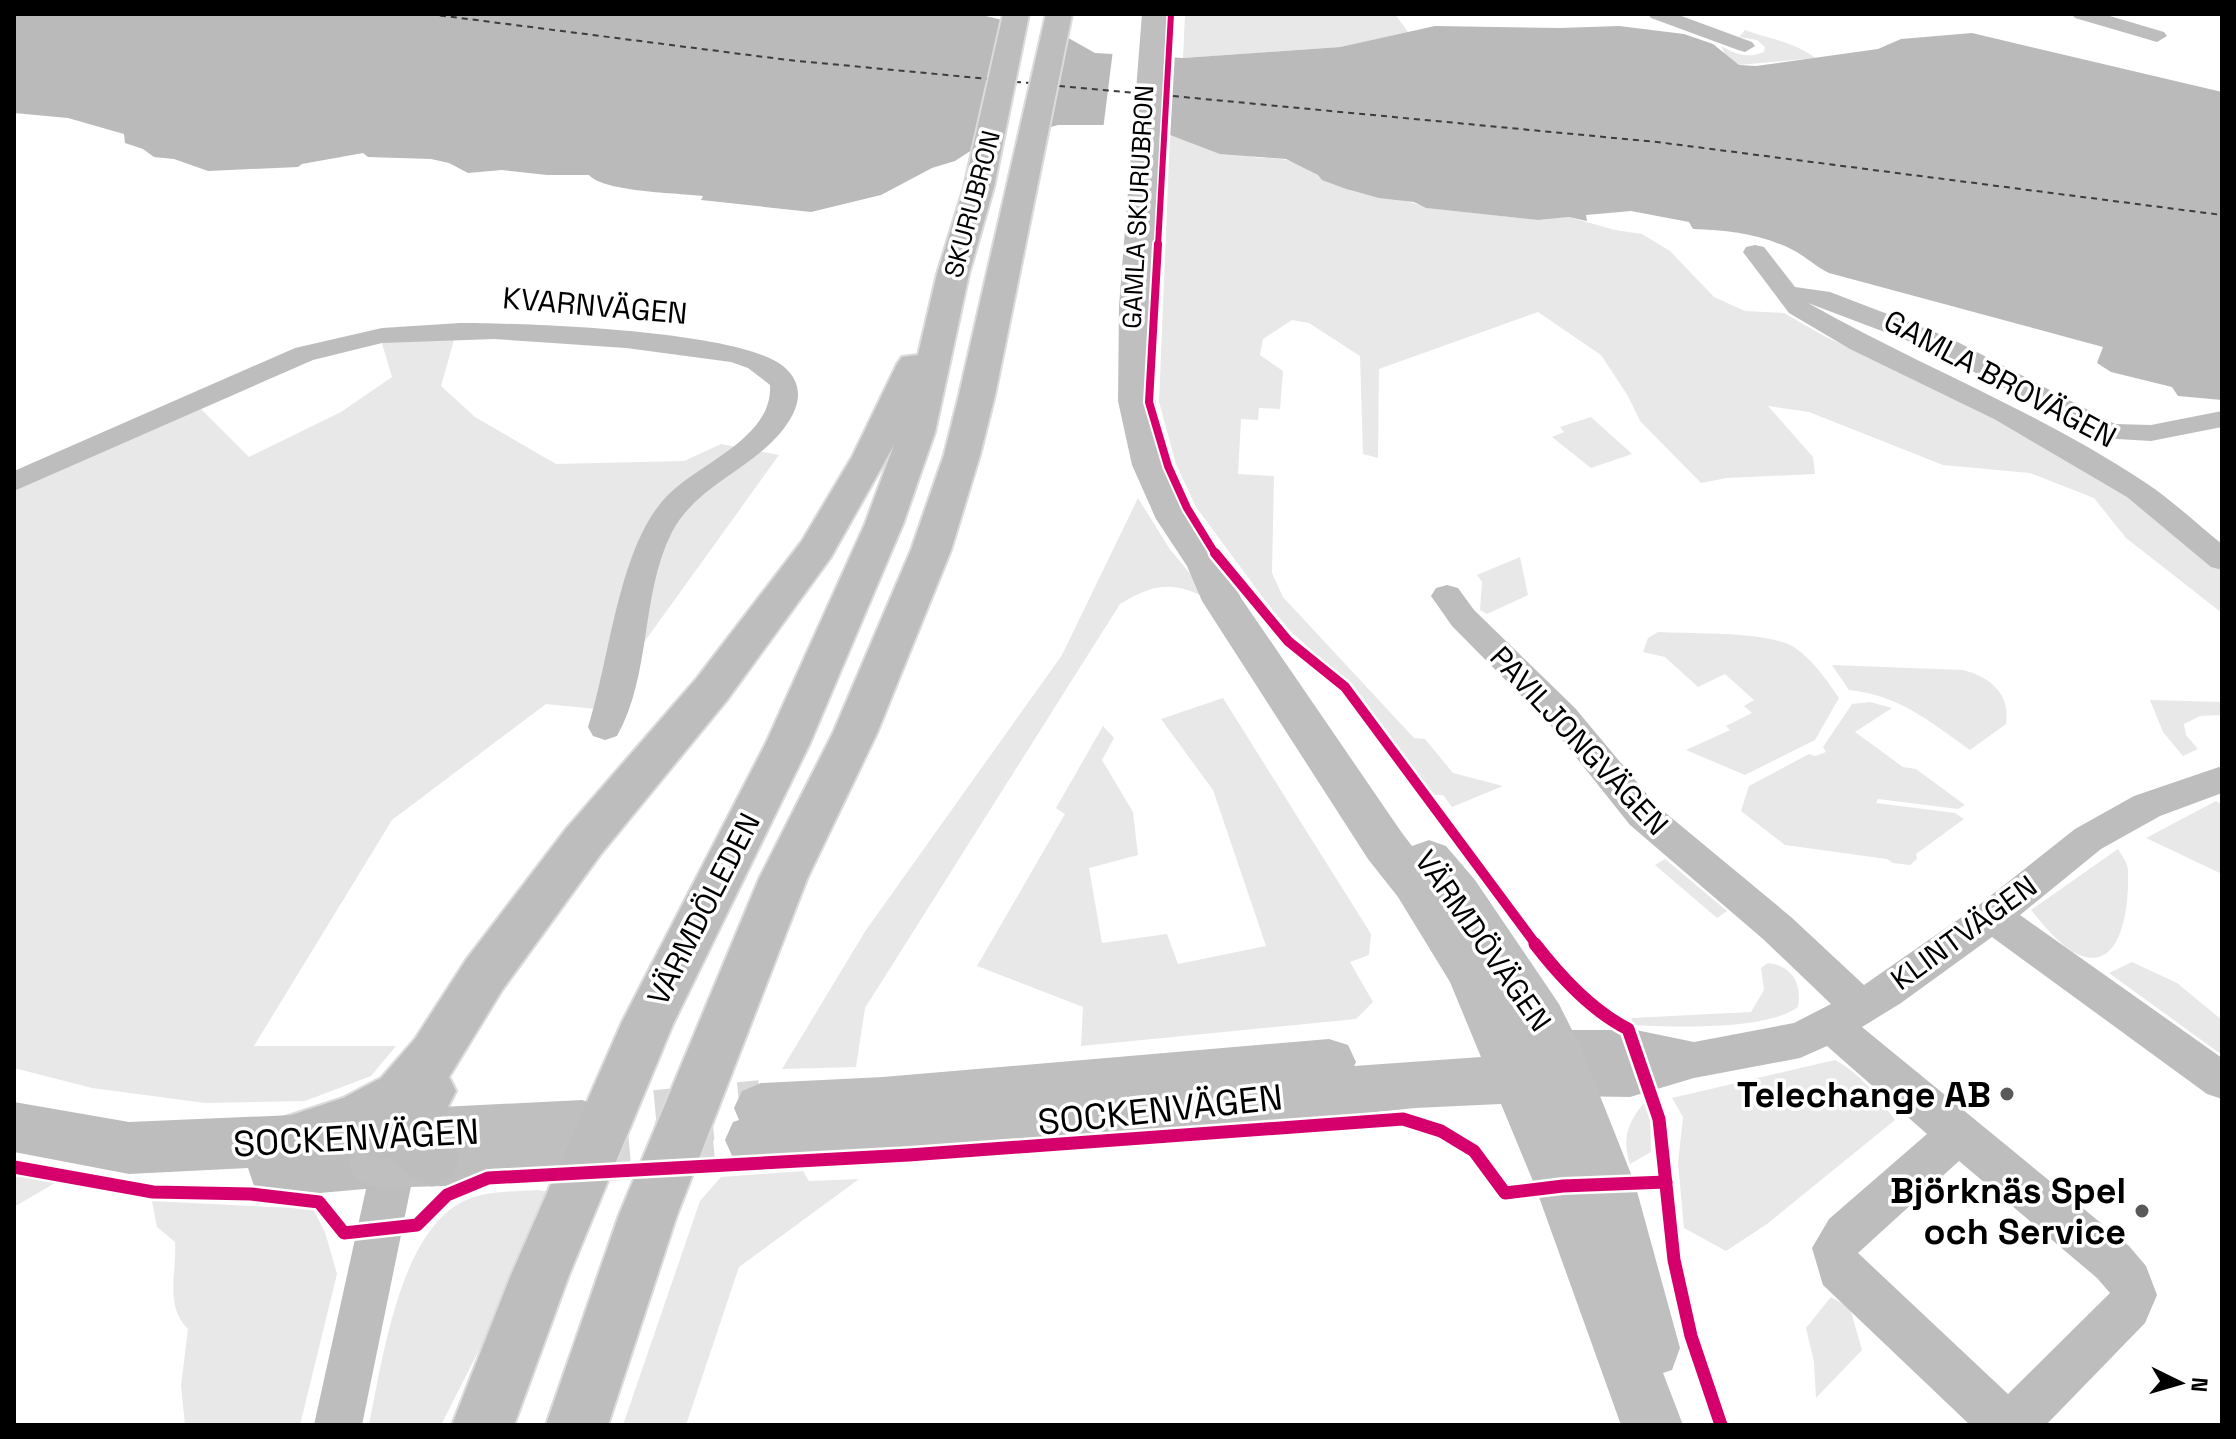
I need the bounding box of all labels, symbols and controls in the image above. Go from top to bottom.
street label: GAMLA SKURUBRON [1115,84,1161,330]
street label: SKURUBRON [936,127,1008,281]
street label: KVARNVÄGEN [501,278,689,333]
street label: GAMLA BROVÄGEN [1877,301,2123,456]
street label: PAVILJONGVÄGEN [1482,638,1677,843]
street label: VÄRMDÖLEDEN [638,806,769,1012]
street label: VÄRMDÖVÄGEN [1406,842,1560,1039]
street label: KLINTVÄGEN [1883,866,2045,999]
place label: Telechange AB [1737,1072,1991,1118]
street label: SOCKENVÄGEN [1035,1074,1285,1146]
marker: Telechange AB [1998,1085,2016,1103]
street label: SOCKENVÄGEN [232,1109,480,1167]
place label: Björknäs Spel och Service [1890,1168,2126,1255]
marker: Björknäs Spel och Service [2133,1202,2151,1220]
north arrow [2140,1343,2220,1423]
text: N [2185,1376,2215,1393]

